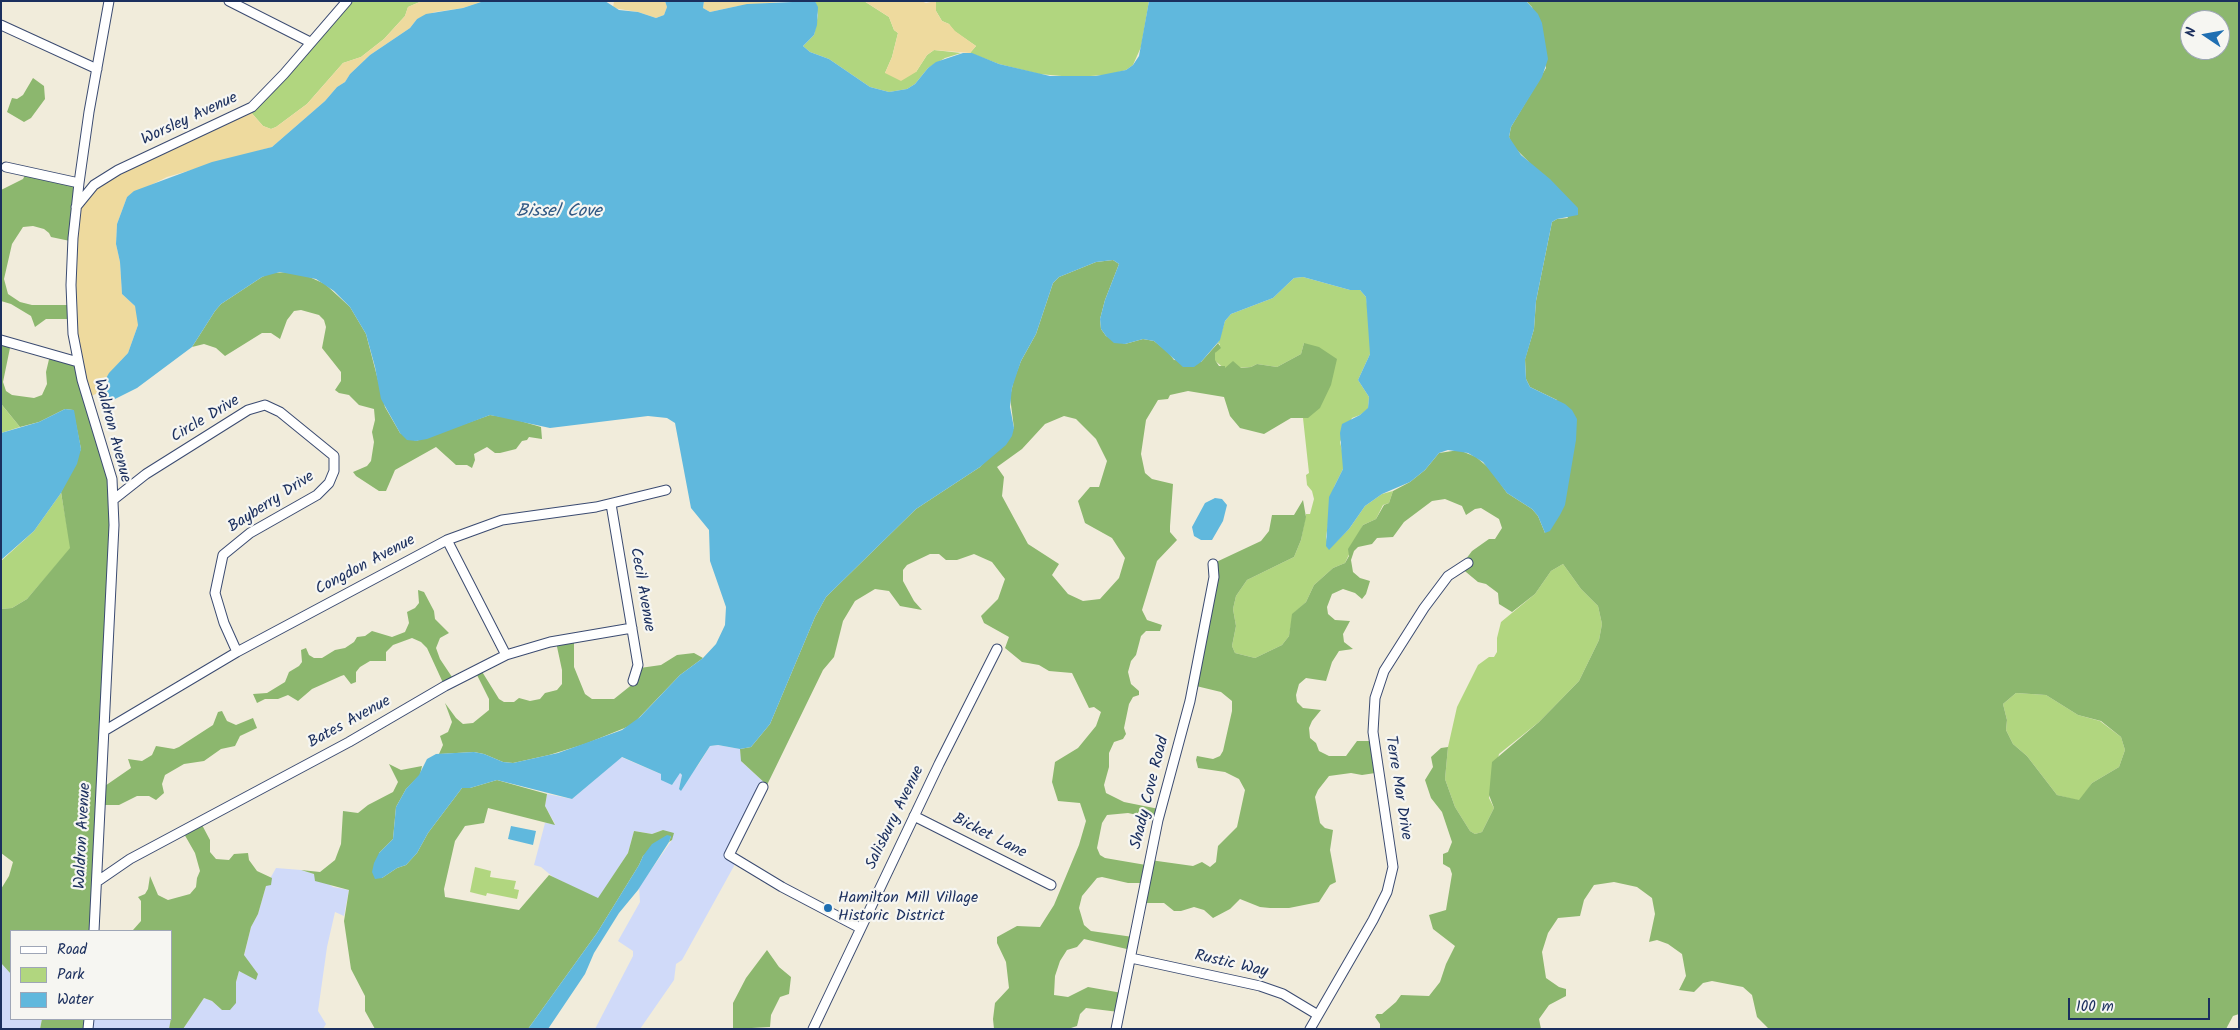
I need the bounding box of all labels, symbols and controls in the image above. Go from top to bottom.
north arrow [2180,10,2230,60]
text: N [2180,25,2203,39]
street label: Worsley Avenue [139,89,241,151]
water label: Bissel Cove [516,202,602,224]
street label: Waldron Avenue [88,377,134,485]
street label: Circle Drive [168,392,244,448]
street label: Bayberry Drive [225,468,319,538]
street label: Congdon Avenue [313,532,419,600]
street label: Cecil Avenue [624,546,658,634]
street label: Bates Avenue [305,692,395,754]
street label: Shady Cove Road [1128,735,1174,851]
street label: Terre Mar Drive [1379,735,1415,841]
street label: Salisbury Avenue [863,763,929,873]
street label: Waldron Avenue [72,782,96,890]
street label: Bicket Lane [949,810,1029,864]
place label: Hamilton Mill Village Historic District [838,889,978,927]
marker: Hamilton Mill Village Historic District [822,902,834,914]
legend [10,930,172,1020]
text: Road [57,938,87,962]
street label: Rustic Way [1192,947,1270,983]
text: Park [57,963,84,987]
text: Water [57,988,93,1012]
scale bar [2070,988,2212,1020]
text: 100 m [2076,995,2114,1019]

